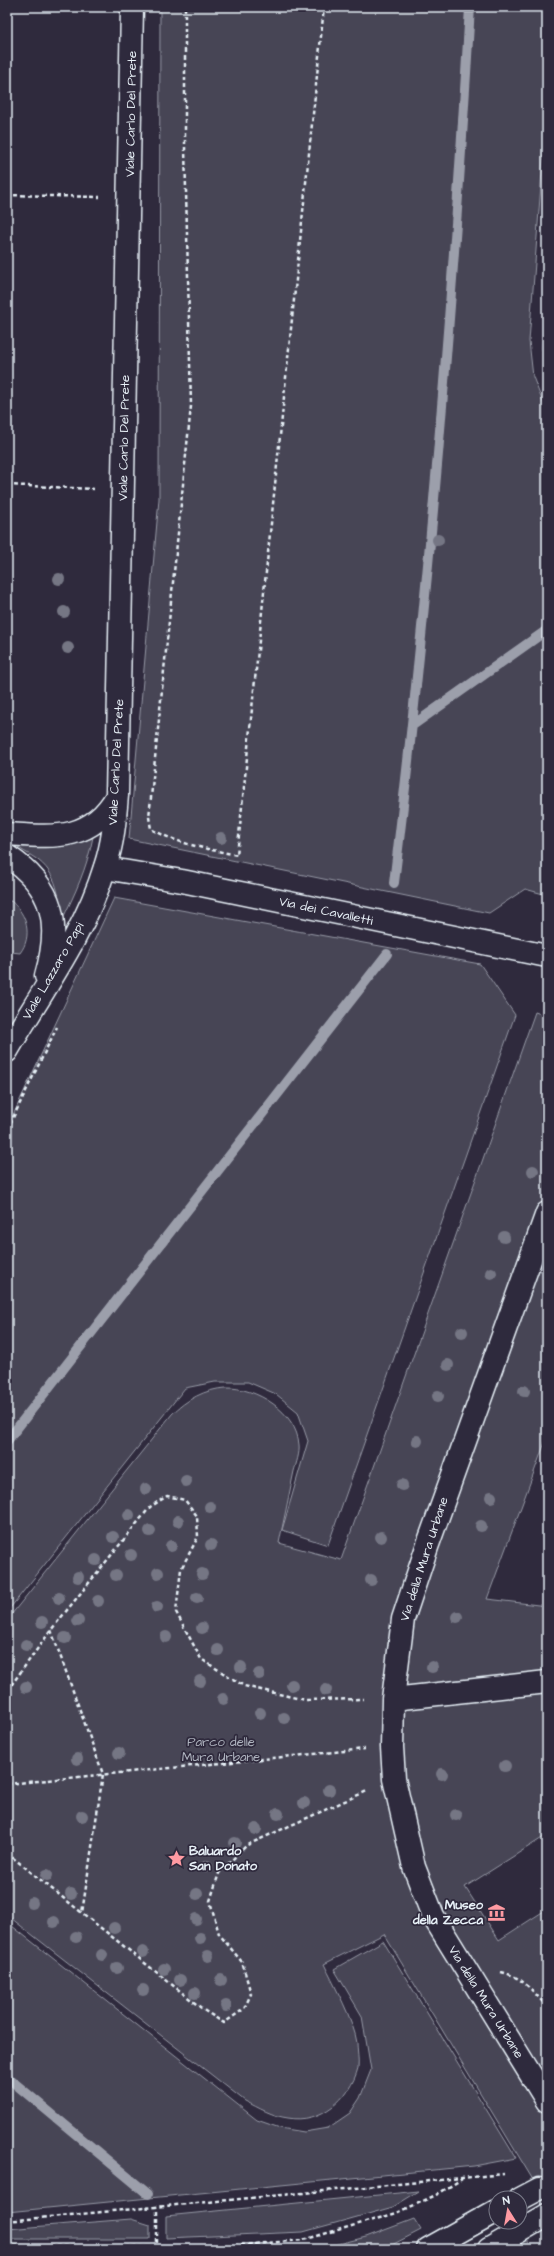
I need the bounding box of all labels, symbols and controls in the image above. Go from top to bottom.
street label: Viale Carlo Del Prete [121,51,141,177]
street label: Viale Carlo Del Prete [114,375,134,501]
street label: Viale Carlo Del Prete [104,699,128,825]
street label: Via dei Cavalletti [277,892,375,930]
street label: Viale Lazzaro Papi [18,919,88,1023]
street label: Via della Mura Urbane [395,1494,453,1624]
park label: Parco delle Mura Urbane [182,1733,260,1766]
place label: Baluardo San Donato [188,1842,258,1875]
place icon: Baluardo San Donato [166,1848,186,1868]
place label: Museo della Zecca [412,1896,484,1929]
museum icon: Museo della Zecca [486,1902,506,1922]
street label: Via della Mura Urbane [444,1942,528,2062]
north arrow [488,2190,528,2230]
text: N [501,2193,511,2209]

